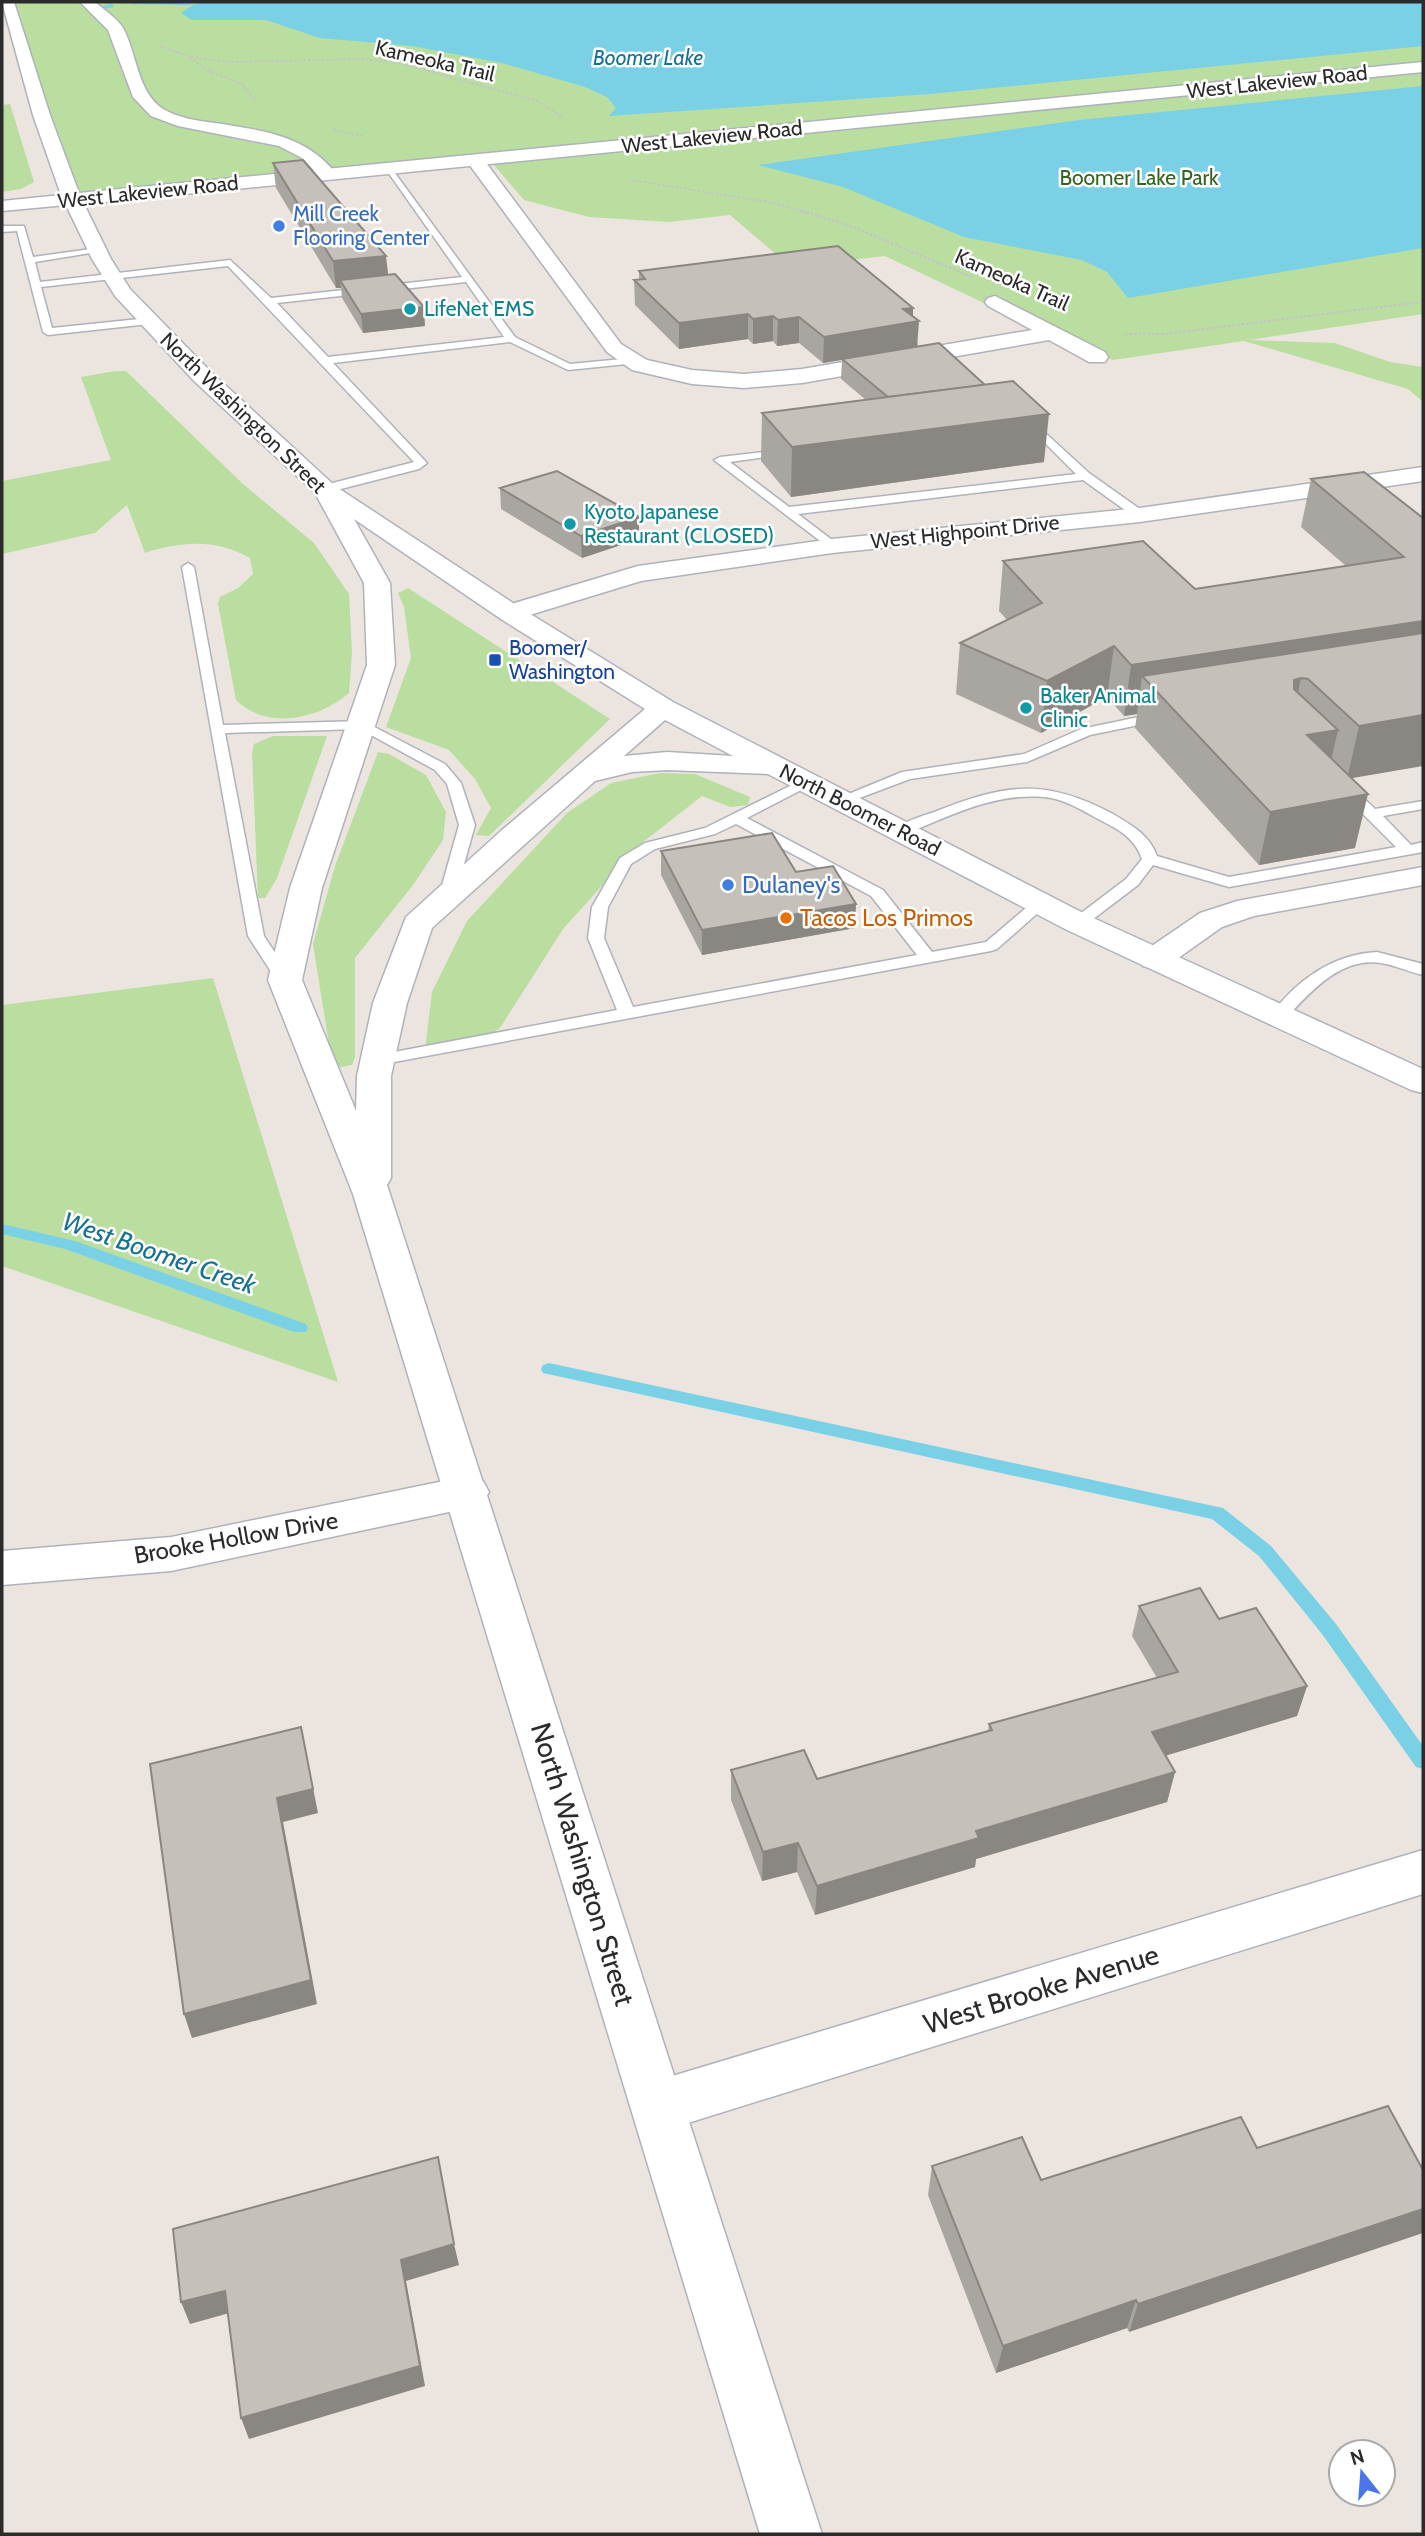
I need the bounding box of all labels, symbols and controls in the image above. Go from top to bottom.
street label: Kameoka Trail [373,35,497,86]
water label: Boomer Lake [593,45,703,70]
street label: West Lakeview Road [1185,60,1369,103]
street label: West Lakeview Road [620,115,804,158]
park label: Boomer Lake Park [1059,165,1219,190]
street label: West Lakeview Road [56,170,240,213]
place label: Mill Creek Flooring Center [293,201,430,250]
marker: Mill Creek Flooring Center [271,218,287,234]
street label: Kameoka Trail [951,243,1073,316]
place label: LifeNet EMS [424,296,534,321]
marker: LifeNet EMS [402,301,418,317]
street label: North Washington Street [155,327,331,498]
place label: Kyoto Japanese Restaurant (CLOSED) [584,499,774,548]
street label: West Highpoint Drive [869,509,1061,554]
marker: Kyoto Japanese Restaurant (CLOSED) [562,516,578,532]
place label: Boomer/ Washington [509,635,615,684]
marker: Boomer/ Washington [487,652,503,668]
place label: Baker Animal Clinic [1040,683,1156,732]
marker: Baker Animal Clinic [1018,700,1034,716]
street label: North Boomer Road [775,758,945,861]
place label: Dulaney's [742,870,841,899]
marker: Dulaney's [720,877,736,893]
place label: Tacos Los Primos [800,903,973,932]
marker: Tacos Los Primos [778,910,794,926]
water label: West Boomer Creek [58,1205,261,1301]
street label: Brooke Hollow Drive [132,1505,340,1570]
street label: North Washington Street [524,1718,642,2010]
street label: West Brooke Avenue [919,1937,1163,2041]
north arrow [1327,2438,1397,2508]
text: N [1347,2444,1367,2470]

